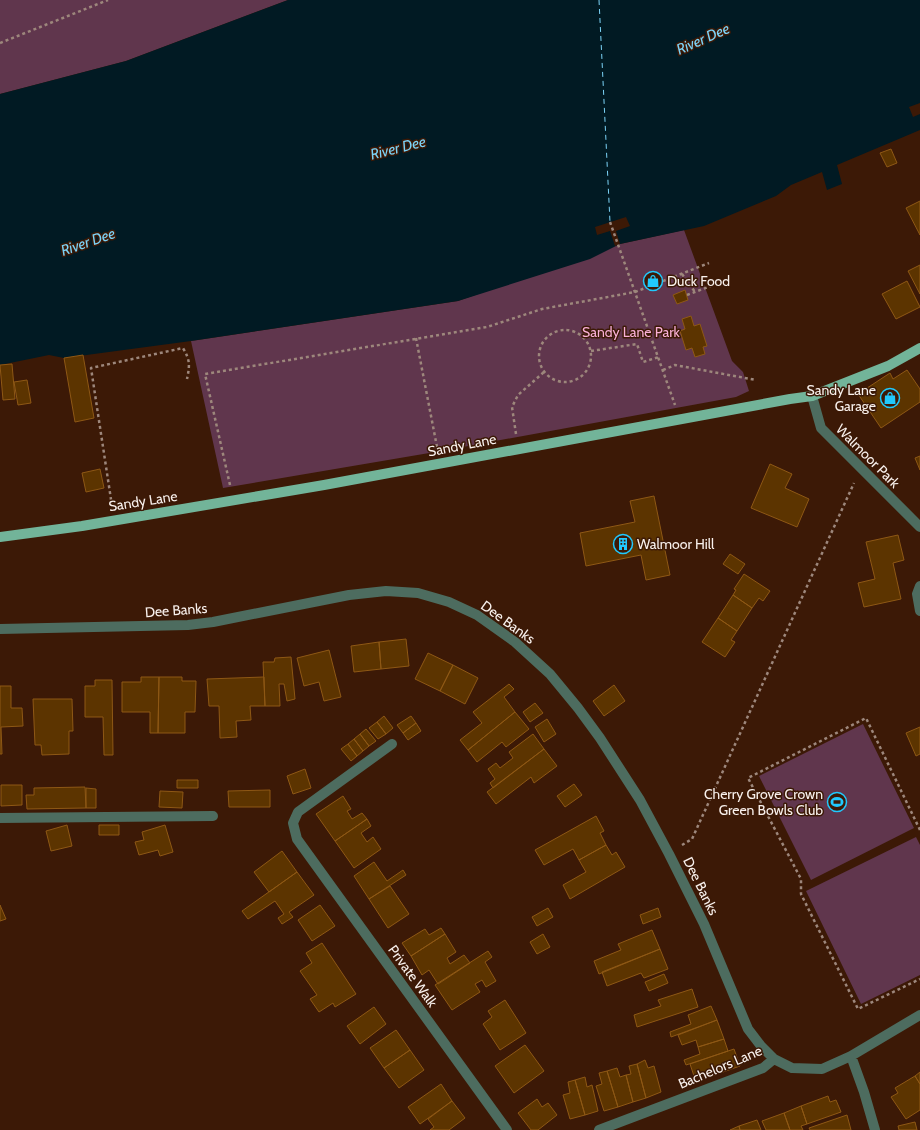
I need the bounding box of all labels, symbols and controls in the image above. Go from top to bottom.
water label: River Dee [674,19,733,59]
water label: River Dee [368,132,428,164]
water label: River Dee [58,224,118,260]
shop icon: Duck Food [642,270,664,292]
place label: Duck Food [667,272,730,290]
park label: Sandy Lane Park [582,323,681,341]
place label: Sandy Lane Garage [807,381,876,415]
shop icon: Sandy Lane Garage [879,387,901,409]
street label: Walmoor Park [832,420,904,492]
street label: Sandy Lane [426,430,498,460]
street label: Sandy Lane [107,487,179,515]
building icon: Walmoor Hill [612,533,634,555]
place label: Walmoor Hill [637,535,715,553]
street label: Dee Banks [477,596,539,648]
street label: Dee Banks [144,599,208,621]
place label: Cherry Grove Crown Green Bowls Club [704,785,823,819]
sports icon: Cherry Grove Crown Green Bowls Club [826,791,848,813]
street label: Dee Banks [679,854,723,918]
street label: Private Walk [384,941,442,1011]
street label: Bachelors Lane [675,1041,765,1093]

